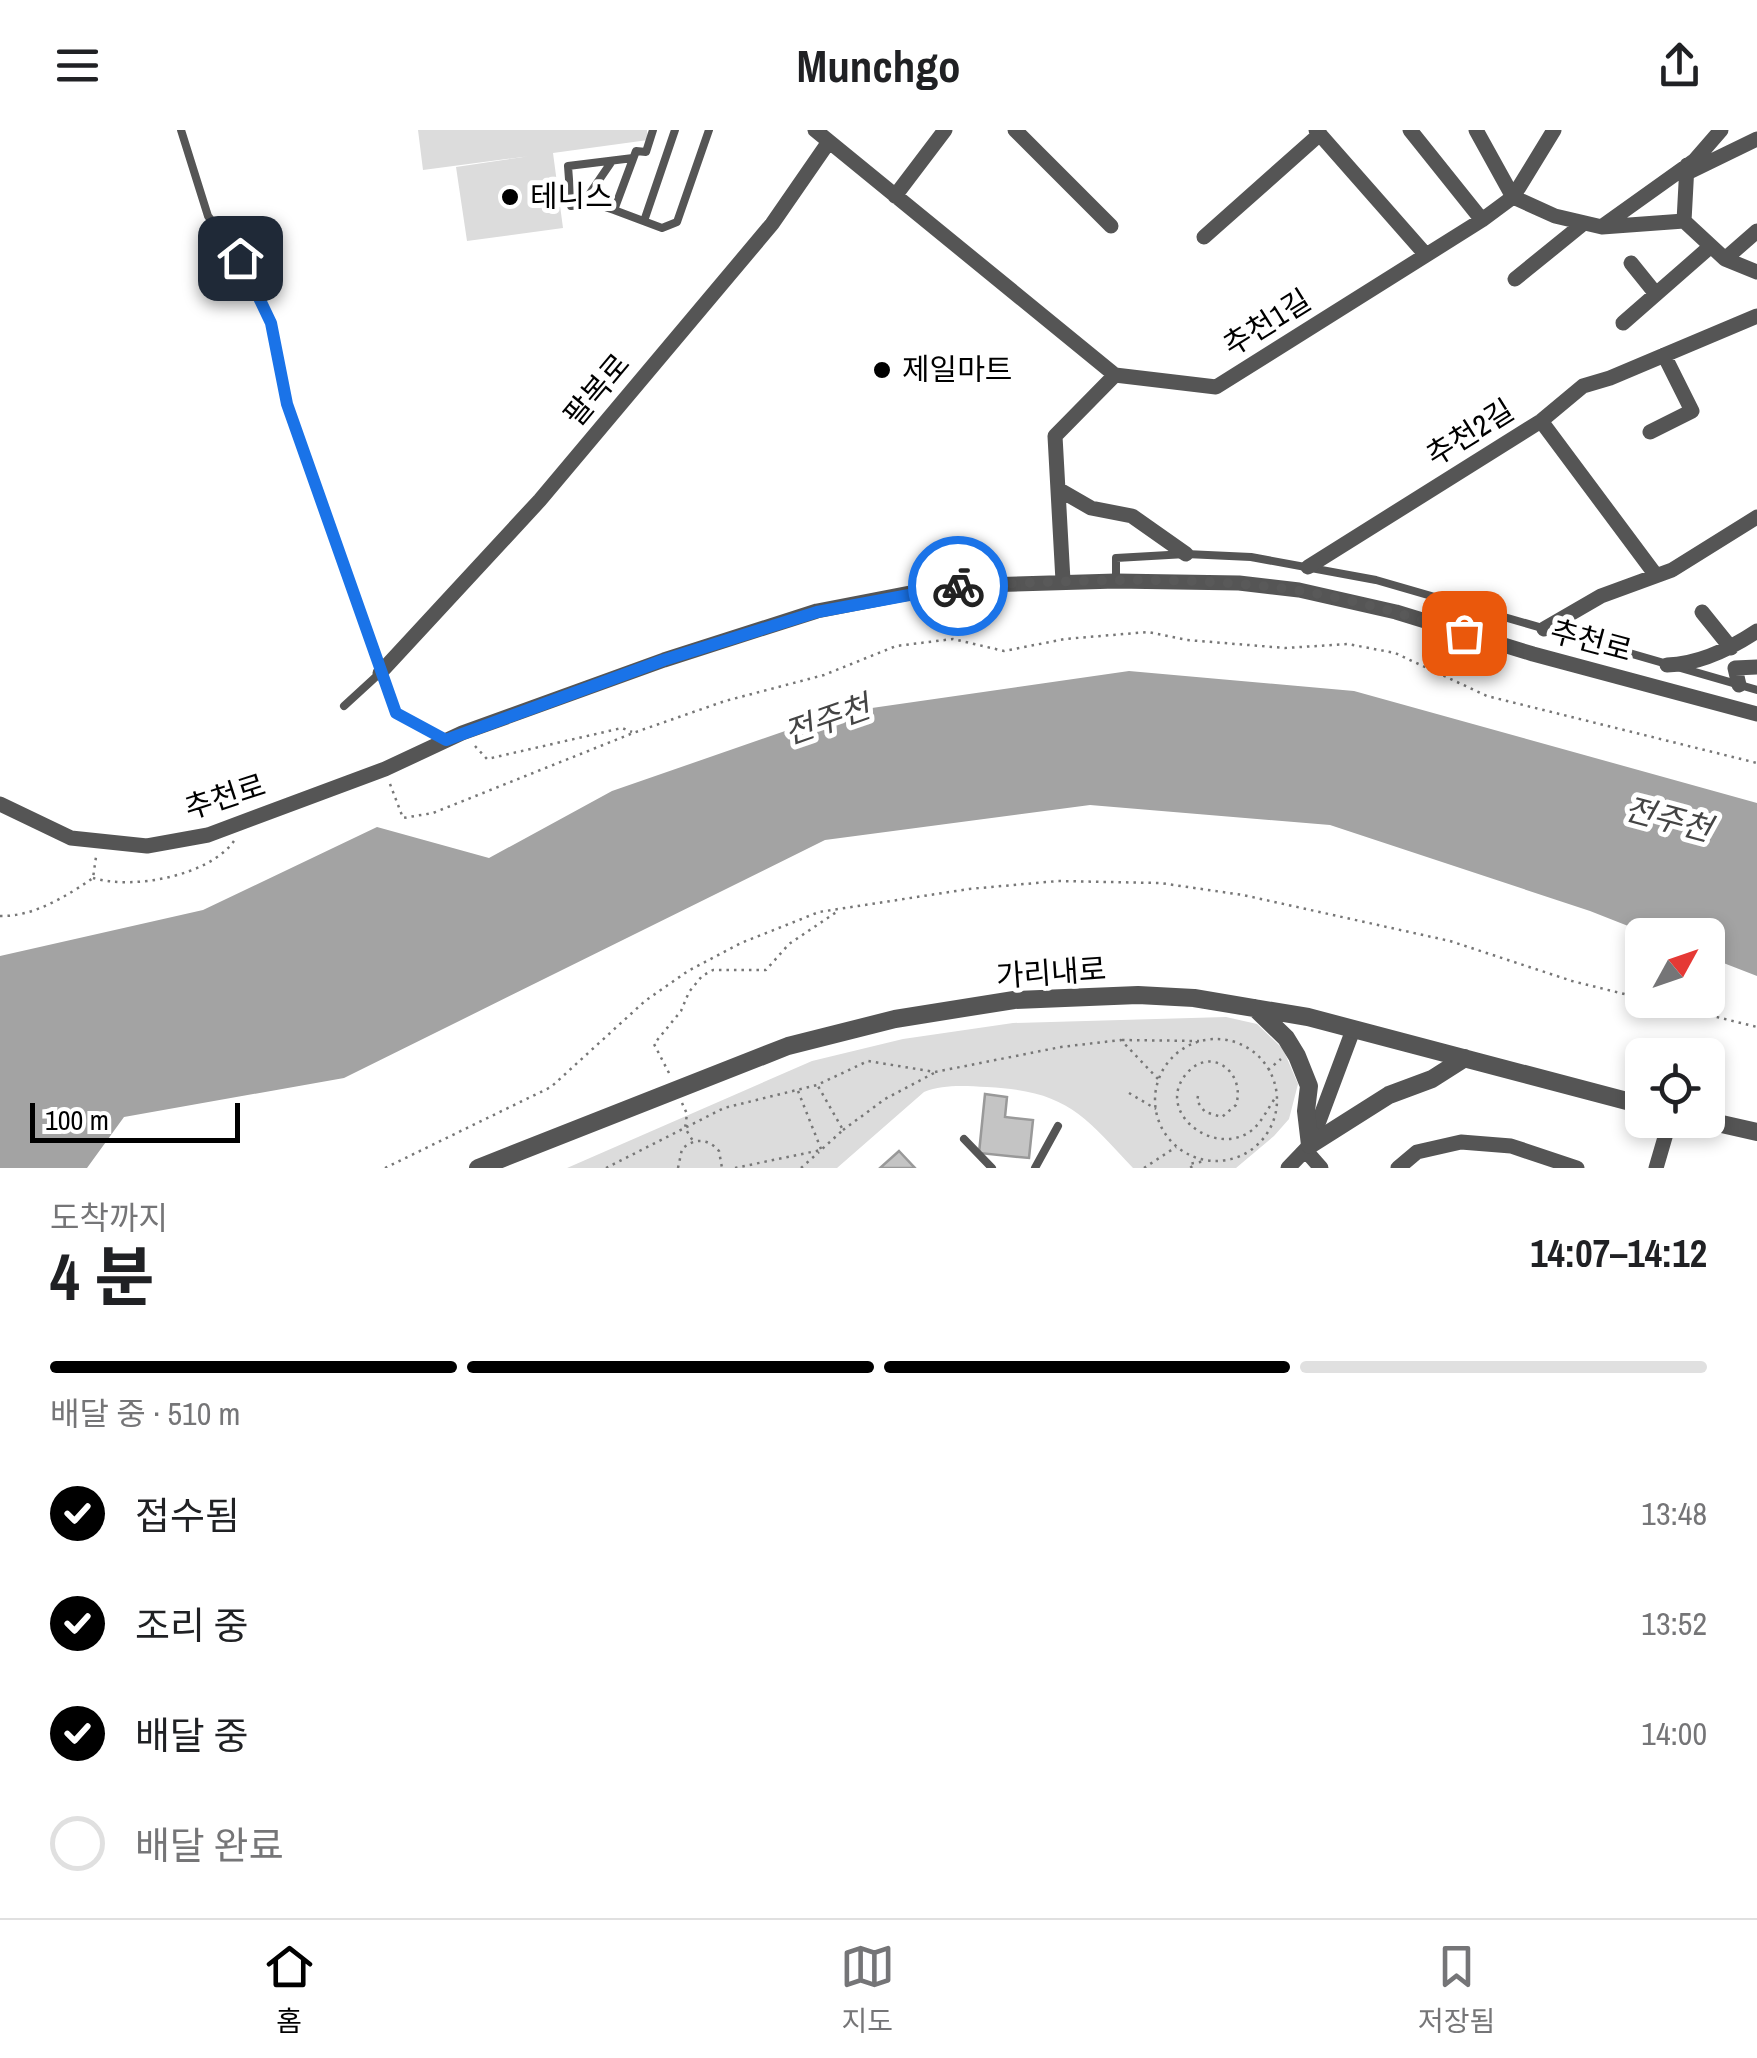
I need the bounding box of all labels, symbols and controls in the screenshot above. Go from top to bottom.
text: Munchgo [797,35,960,96]
icon: menu [50,38,105,93]
icon: share [1652,38,1707,93]
place label: 테니스 [530,176,613,216]
marker: 테니스 [499,186,521,208]
pin [198,216,283,301]
icon: home [213,231,268,286]
street label: 추천1길 [1215,280,1318,365]
street label: 팔복로 [554,345,638,434]
place label: 제일마트 [902,349,1012,389]
marker: 제일마트 [871,359,893,381]
street label: 추천2길 [1418,390,1521,475]
courier [908,536,1008,636]
icon: bike [931,559,986,614]
pin [1422,591,1507,676]
icon: bag [1437,606,1492,661]
street label: 추천로 [1546,610,1636,670]
water label: 전주천 [778,684,879,754]
street label: 추천로 [179,764,270,828]
water label: 전주천 [1620,786,1720,852]
north arrow [1625,918,1725,1018]
map controls [1625,918,1725,1138]
street label: 가리내로 [994,948,1107,996]
button: locate [1625,1038,1725,1138]
scale bar [30,1098,240,1143]
text: 100 m [45,1101,109,1139]
text: 도착까지 [50,1196,168,1239]
text: 14:07–14:12 [1530,1228,1707,1279]
text: 4 분 [50,1233,154,1320]
text: 배달 중 · 510 m [50,1392,240,1435]
icon: check [50,1486,105,1541]
text: 접수됨 [135,1490,240,1541]
text: 13:48 [1641,1492,1707,1535]
icon: check [50,1596,105,1651]
text: 조리 중 [135,1600,249,1651]
text: 13:52 [1641,1602,1707,1645]
icon: check [50,1706,105,1761]
text: 배달 중 [135,1710,249,1761]
text: 14:00 [1641,1712,1707,1755]
text: 배달 완료 [135,1820,284,1871]
tab: 홈 [262,1939,317,2040]
tab: 지도 [840,1939,895,2040]
tab: 저장됨 [1418,1939,1495,2040]

